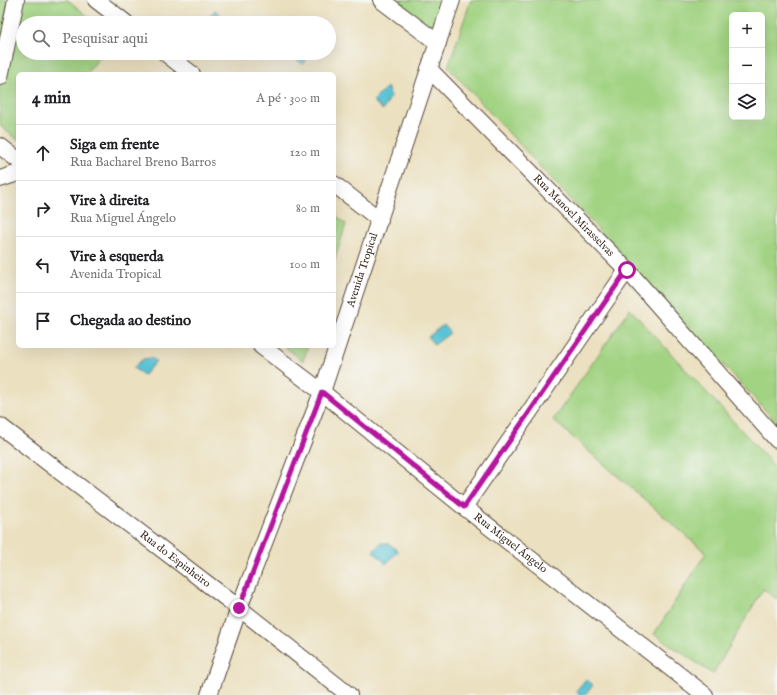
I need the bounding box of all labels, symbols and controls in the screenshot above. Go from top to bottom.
map controls [729,12,765,120]
button: + [729,12,765,48]
search box [16,16,336,60]
icon: search [30,27,52,49]
text: Pesquisar aqui [62,29,148,48]
button: − [729,48,765,84]
button: layers [729,84,765,120]
text: 4 min [32,88,71,109]
text: A pé · 300 m [256,90,320,107]
text: Siga em frente [70,135,159,154]
icon: ahead [32,142,54,164]
text: 120 m [290,144,320,161]
text: Rua Bacharel Breno Barros [70,154,216,171]
street label: Rua Manoel Mirasselvas [530,172,617,260]
text: Vire à direita [70,191,149,210]
icon: right [32,198,54,220]
text: 80 m [296,200,320,217]
text: Rua Miguel Ángelo [70,210,176,227]
street label: Avenida Tropical [343,231,381,310]
text: Vire à esquerda [70,247,163,266]
icon: left [32,254,54,276]
text: 100 m [290,256,320,273]
route start [618,261,636,279]
text: Avenida Tropical [70,266,161,283]
icon: arrive [32,310,54,332]
text: Chegada ao destino [70,311,191,330]
street label: Rua Miguel Ángelo [471,510,550,576]
street label: Rua do Espinheiro [137,528,213,591]
route end [230,599,248,617]

